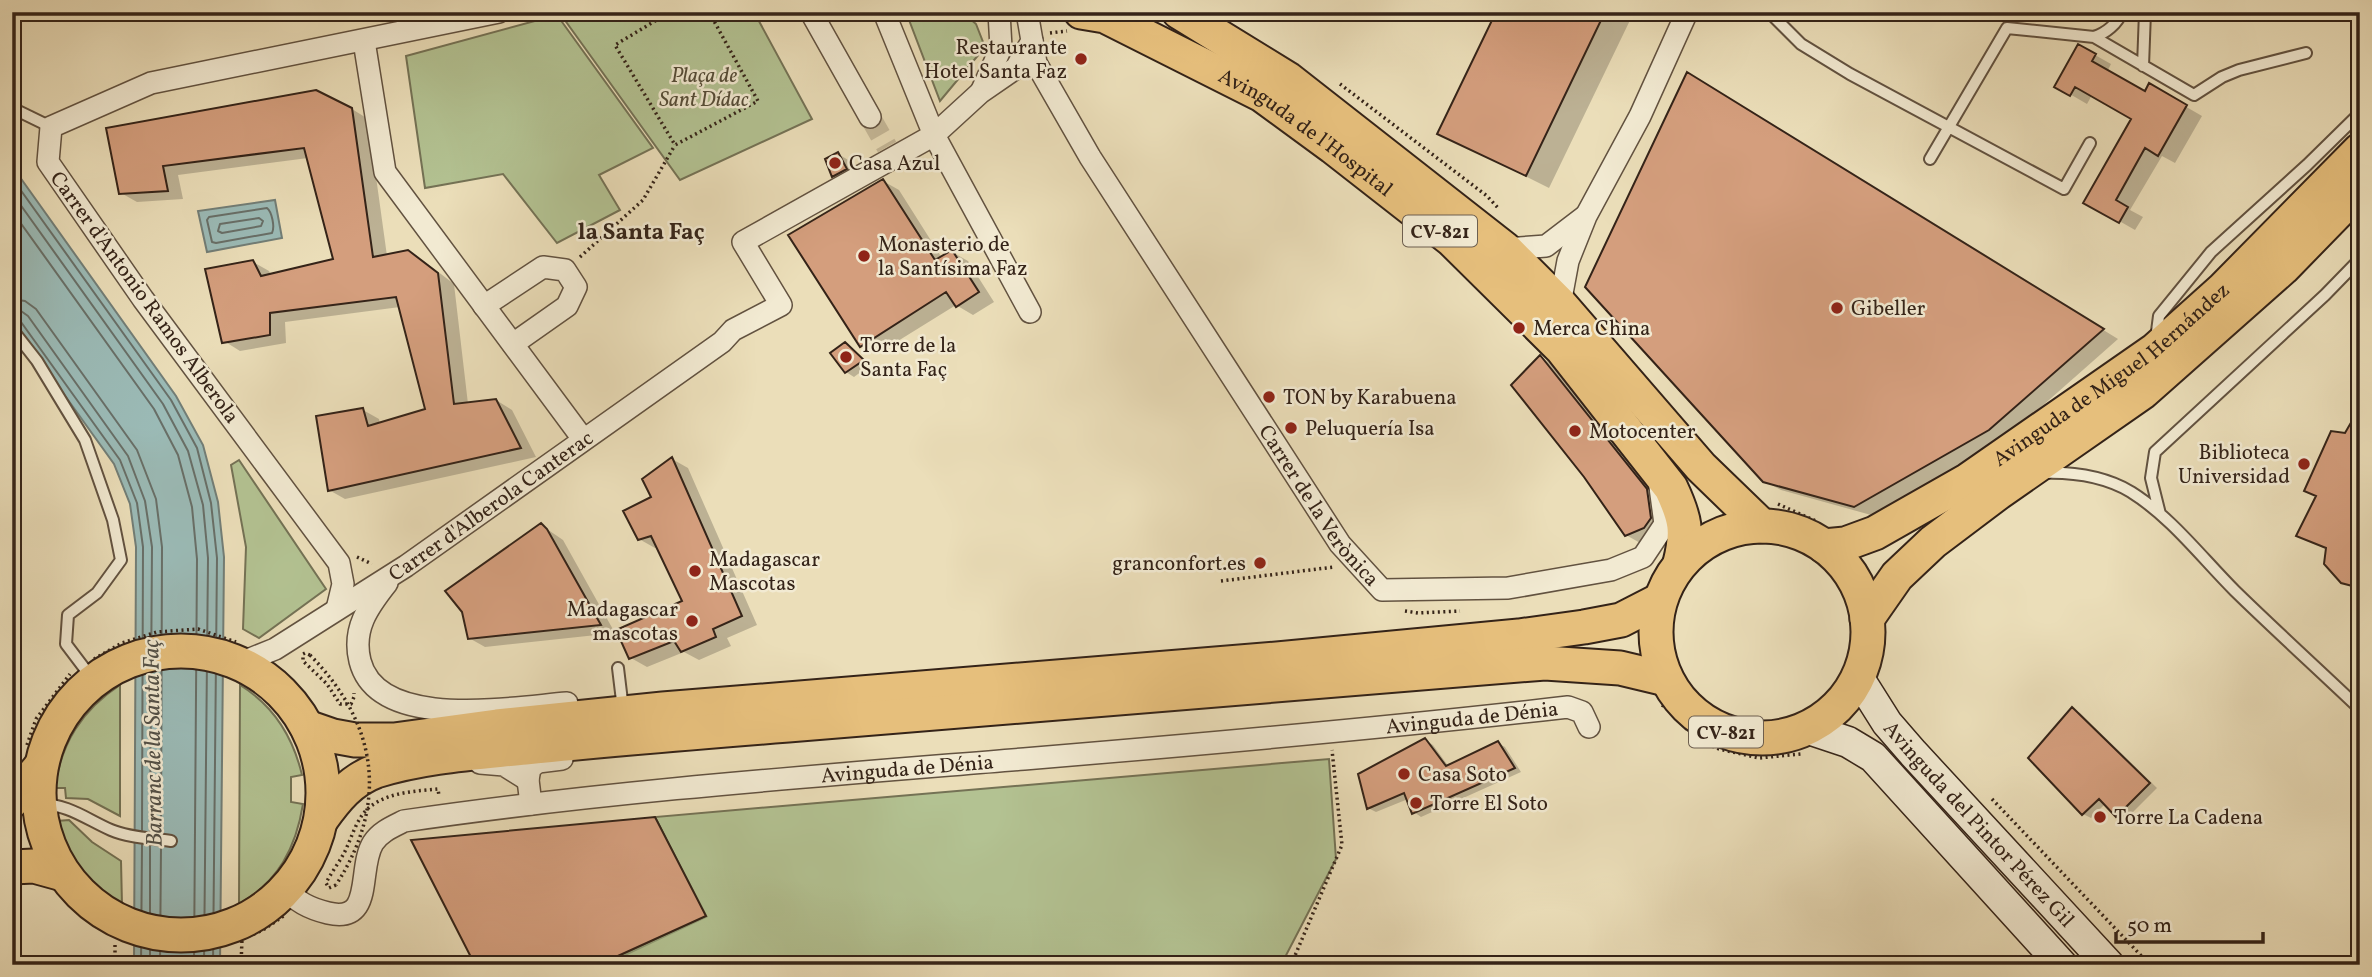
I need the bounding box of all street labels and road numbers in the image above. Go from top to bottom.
street label: Avinguda de l'Hospital [1213,62,1398,204]
street label: Carrer d'Antonio Ramos Alberola [42,166,245,430]
road number: CV-821 [1403,216,1477,246]
street label: Avinguda de Miguel Hernández [1988,277,2237,474]
street label: Carrer de la Verònica [1251,420,1385,594]
street label: Carrer d'Alberola Canterac [384,425,600,589]
street label: Avinguda de Dénia [1385,695,1560,742]
street label: Avinguda del Pintor Pérez Gil [1876,715,2080,934]
road number: CV-821 [1689,716,1763,748]
street label: Avinguda de Dénia [820,749,995,792]

